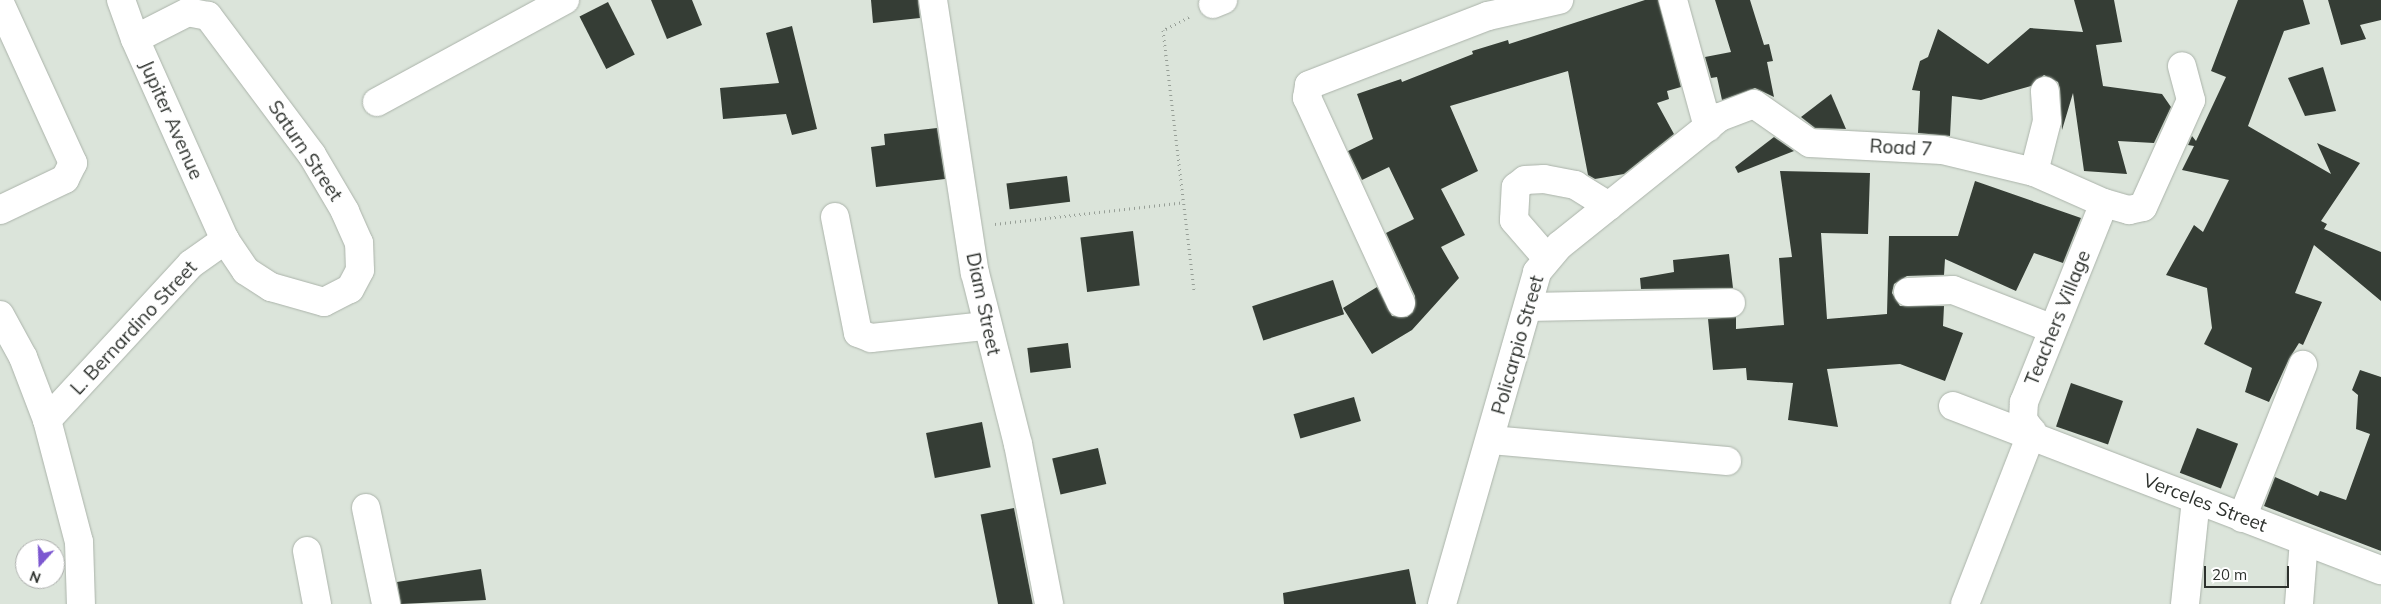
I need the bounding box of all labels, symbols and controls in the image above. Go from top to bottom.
street label: Jupiter Avenue [135,57,207,183]
street label: Saturn Street [263,96,347,206]
street label: Road 7 [1869,135,1933,161]
street label: Teachers Village [2020,247,2096,389]
street label: Diam Street [961,251,1005,357]
street label: L. Bernardino Street [66,256,202,400]
street label: Policarpio Street [1487,273,1549,417]
street label: Verceles Street [2140,469,2270,537]
north arrow [15,539,65,589]
scale bar [2206,556,2291,588]
text: 20 m [2212,565,2247,584]
text: N [27,567,43,587]

